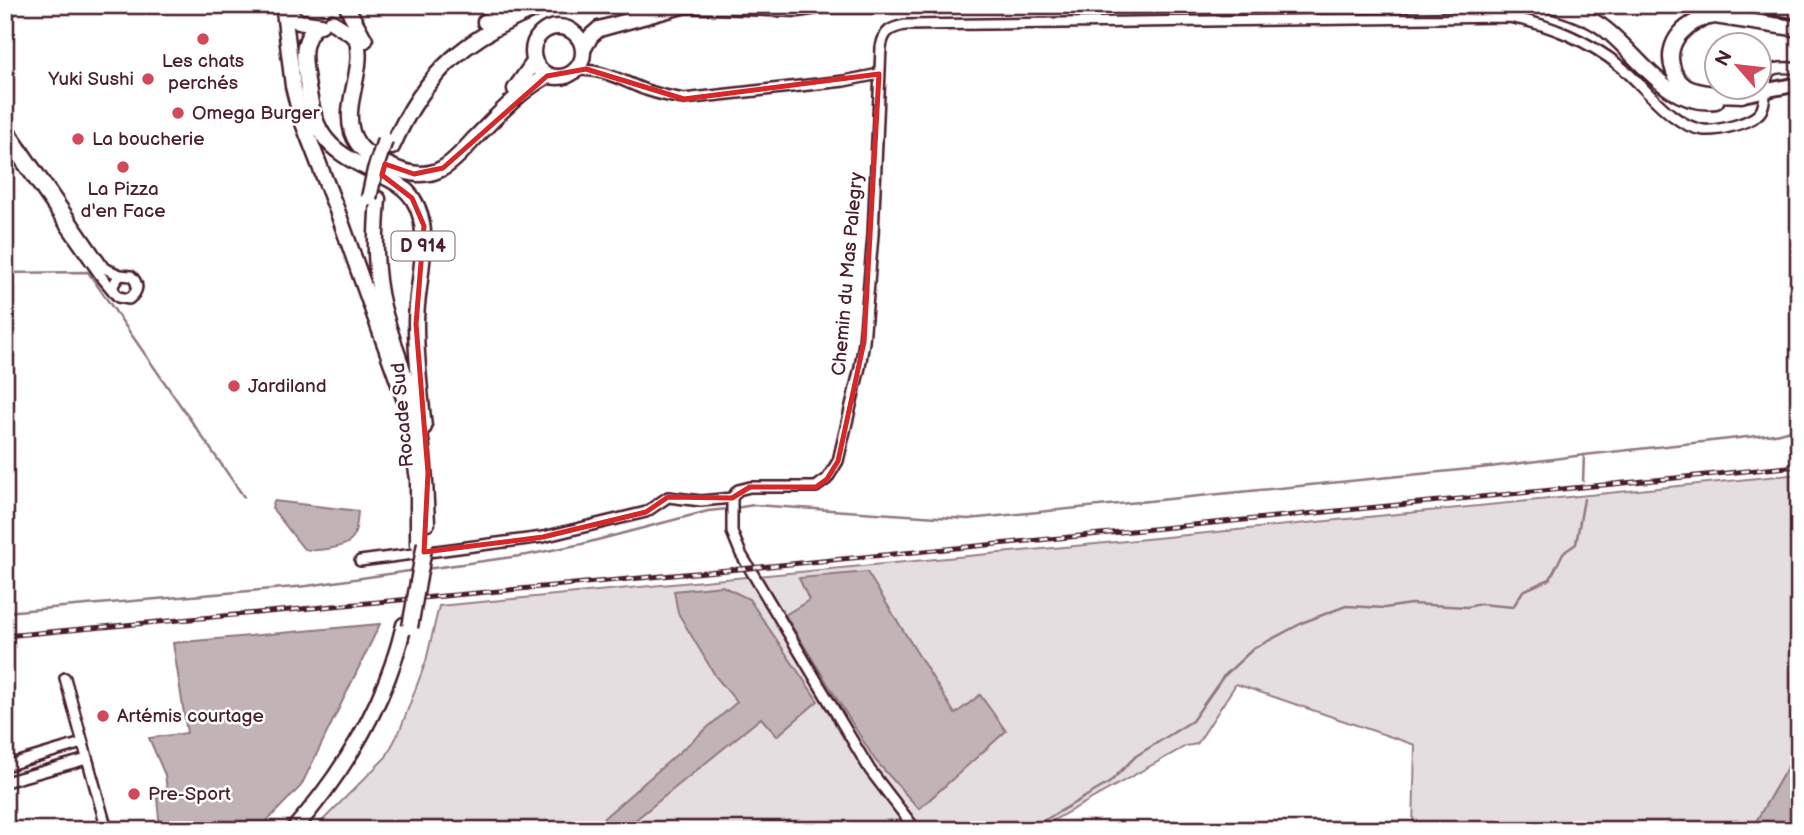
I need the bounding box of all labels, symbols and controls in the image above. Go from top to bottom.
marker: Les chats perchés [195,31,211,47]
north arrow [1702,32,1772,102]
text: N [1711,47,1738,70]
place label: Les chats perchés [162,50,244,95]
place label: Yuki Sushi [47,68,134,91]
marker: Yuki Sushi [140,71,156,87]
place label: Omega Burger [192,102,321,125]
marker: Omega Burger [170,105,186,121]
place label: La boucherie [92,128,205,151]
marker: La boucherie [70,131,86,147]
marker: La Pizza d'en Face [115,159,131,175]
street label: Chemin du Mas Palegry [828,171,868,377]
place label: La Pizza d'en Face [81,178,165,223]
road number: D 914 [392,232,454,260]
street label: Rocade Sud [387,362,419,468]
place label: Jardiland [248,375,327,398]
marker: Jardiland [226,378,242,394]
place label: Artémis courtage [117,705,264,728]
marker: Artémis courtage [95,708,111,724]
place label: Pre-Sport [148,783,231,806]
marker: Pre-Sport [126,786,142,802]

